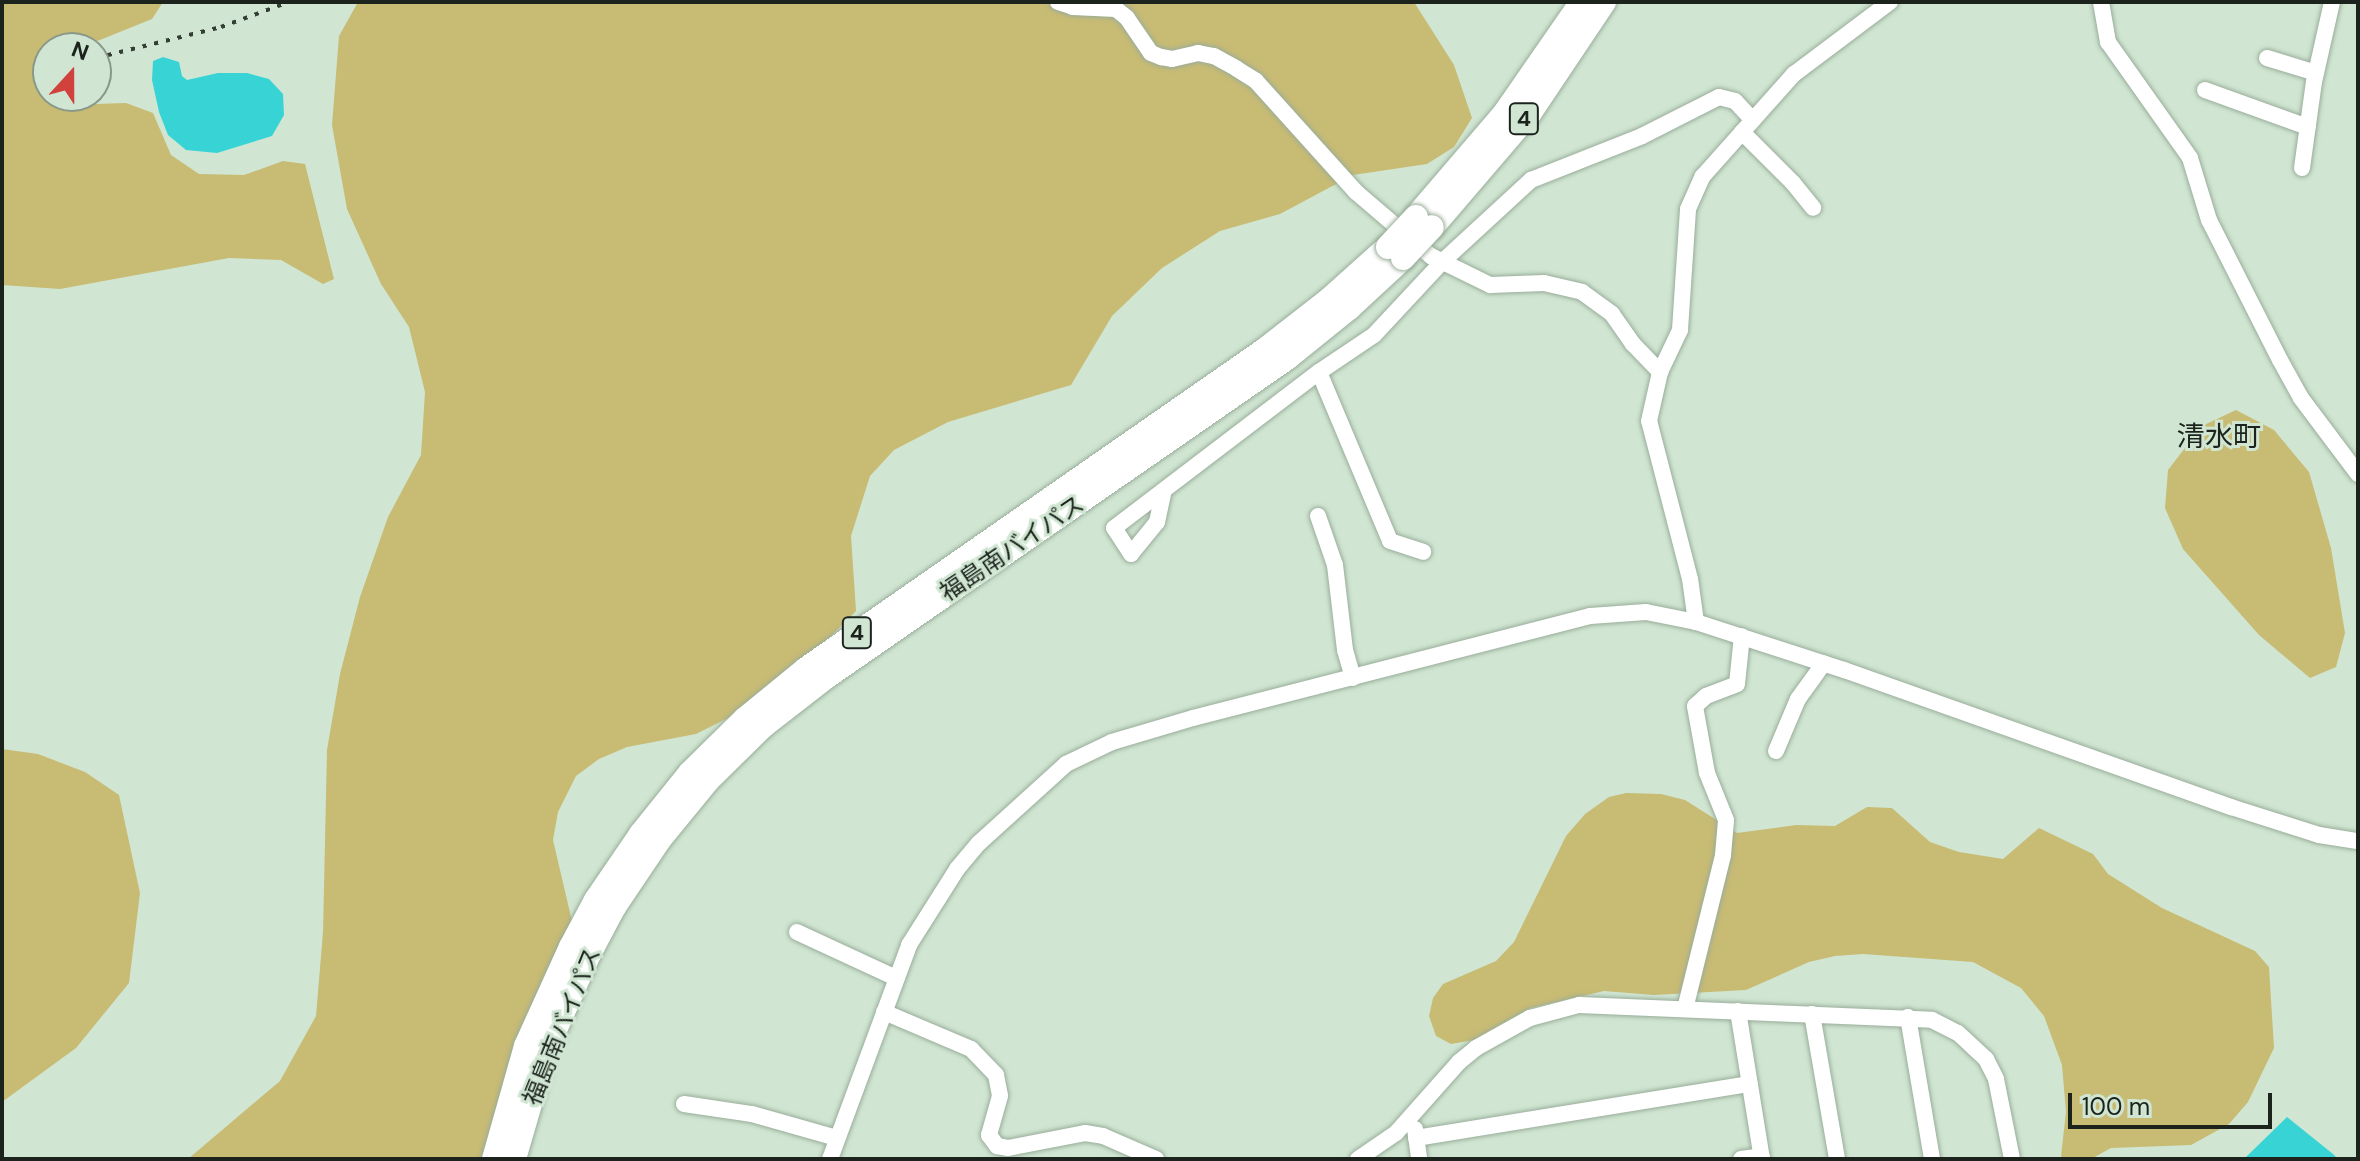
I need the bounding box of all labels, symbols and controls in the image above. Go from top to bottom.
north arrow [32,32,112,112]
text: N [67,35,93,67]
road number: 4 [1508,101,1540,137]
district label: 清水町 [2177,420,2261,454]
street label: 福島南バイパス [934,489,1090,607]
road number: 4 [841,615,873,651]
street label: 福島南バイパス [517,943,607,1109]
scale bar [2072,1077,2276,1127]
text: 100 m [2082,1091,2150,1122]

